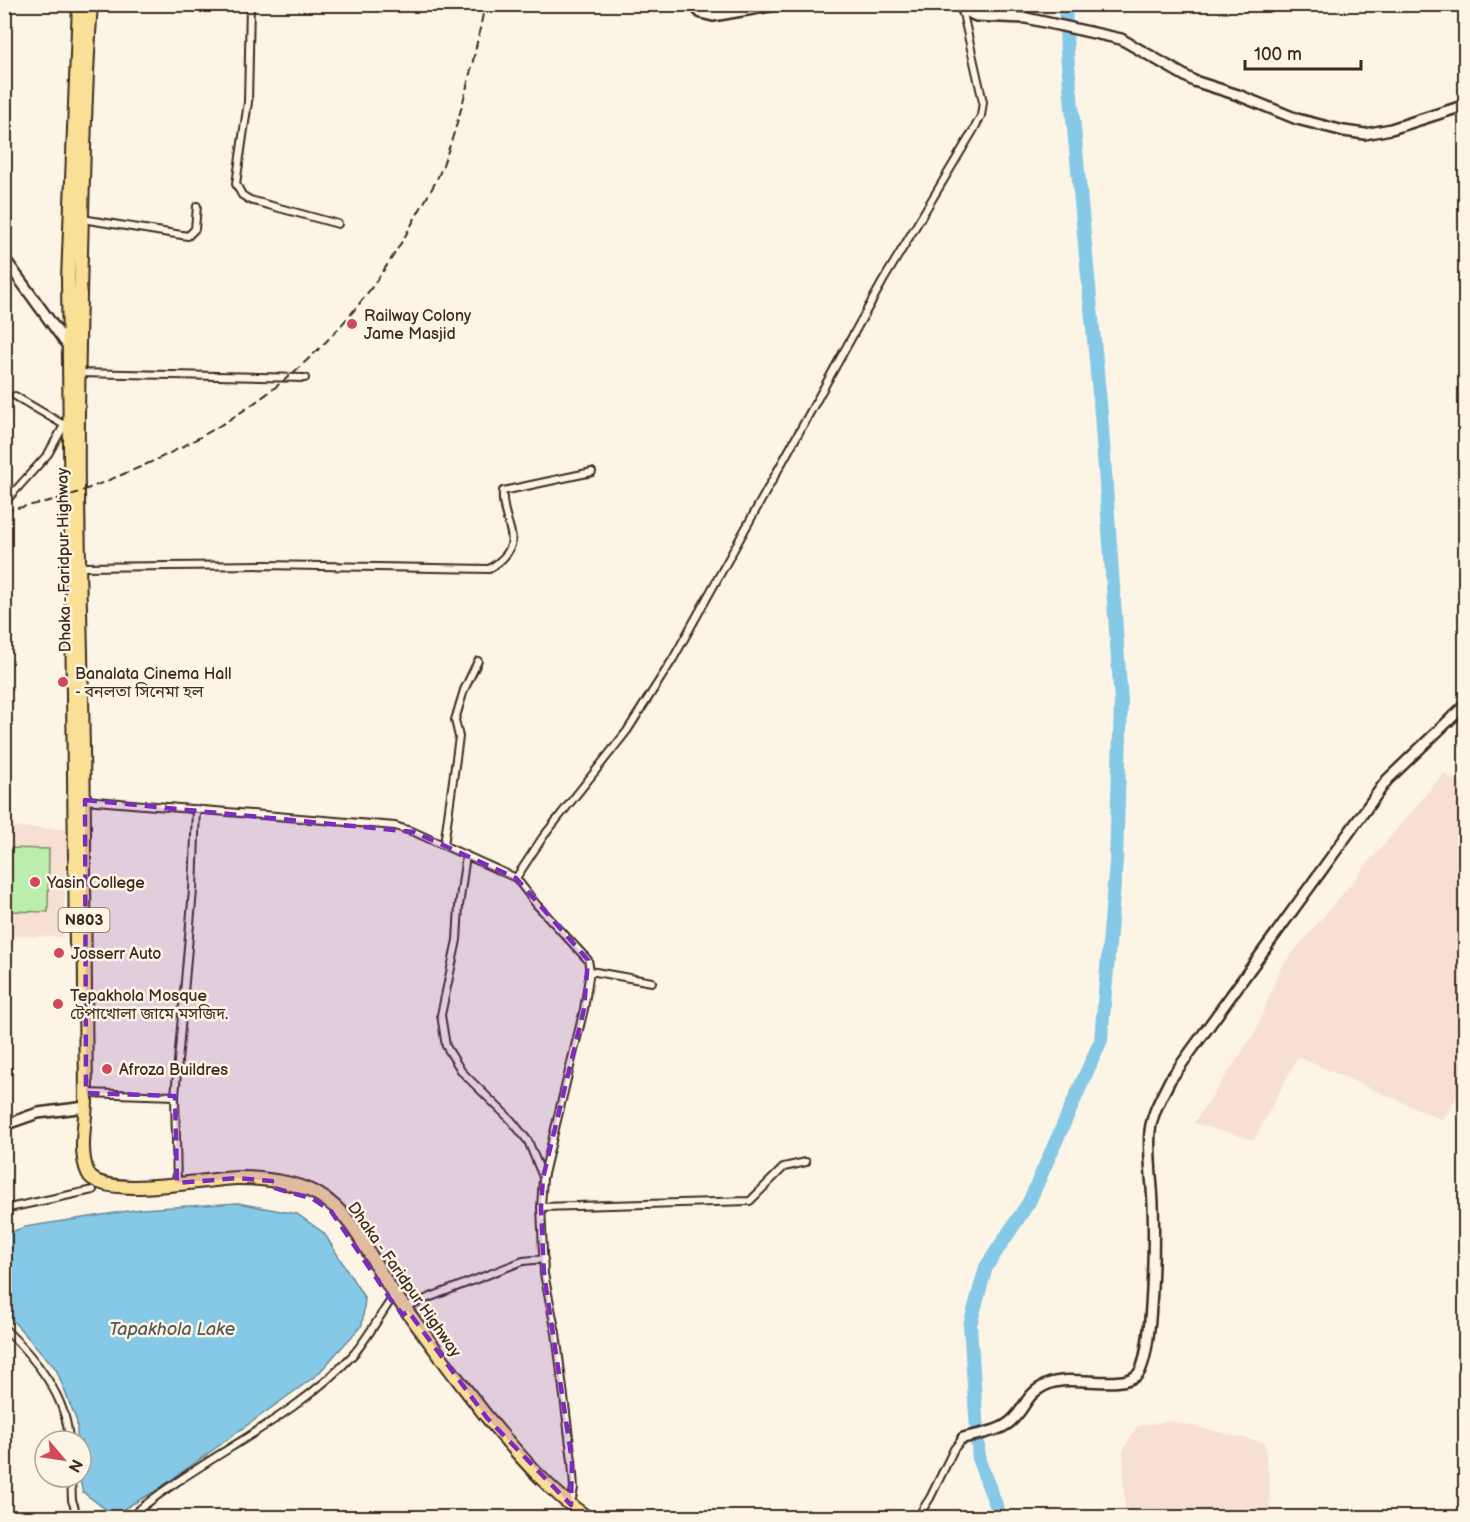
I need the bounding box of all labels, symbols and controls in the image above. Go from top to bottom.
scale bar [1245,33,1360,71]
text: 100 m [1254,44,1302,65]
place label: Railway Colony Jame Masjid [364,307,472,344]
marker: Railway Colony Jame Masjid [345,317,359,331]
street label: Dhaka - Faridpur Highway [53,467,76,652]
place label: Banalata Cinema Hall - বনলতা সিনেমা হল [75,665,232,702]
marker: Banalata Cinema Hall - বনলতা সিনেমা হল [56,675,70,689]
place label: Yasin College [46,874,145,893]
marker: Yasin College [28,875,42,889]
road number: N803 [58,908,110,932]
place label: Josserr Auto [71,945,161,964]
marker: Josserr Auto [52,946,66,960]
place label: Tepakhola Mosque টেপাখোলা জামে মসজিদ. [70,987,228,1024]
marker: Tepakhola Mosque টেপাখোলা জামে মসজিদ. [51,997,65,1011]
place label: Afroza Buildres [119,1061,228,1080]
marker: Afroza Buildres [100,1062,114,1076]
street label: Dhaka - Faridpur Highway [343,1199,465,1362]
water label: Tapakhola Lake [109,1319,235,1340]
north arrow [33,1429,93,1489]
text: N [64,1456,86,1475]

